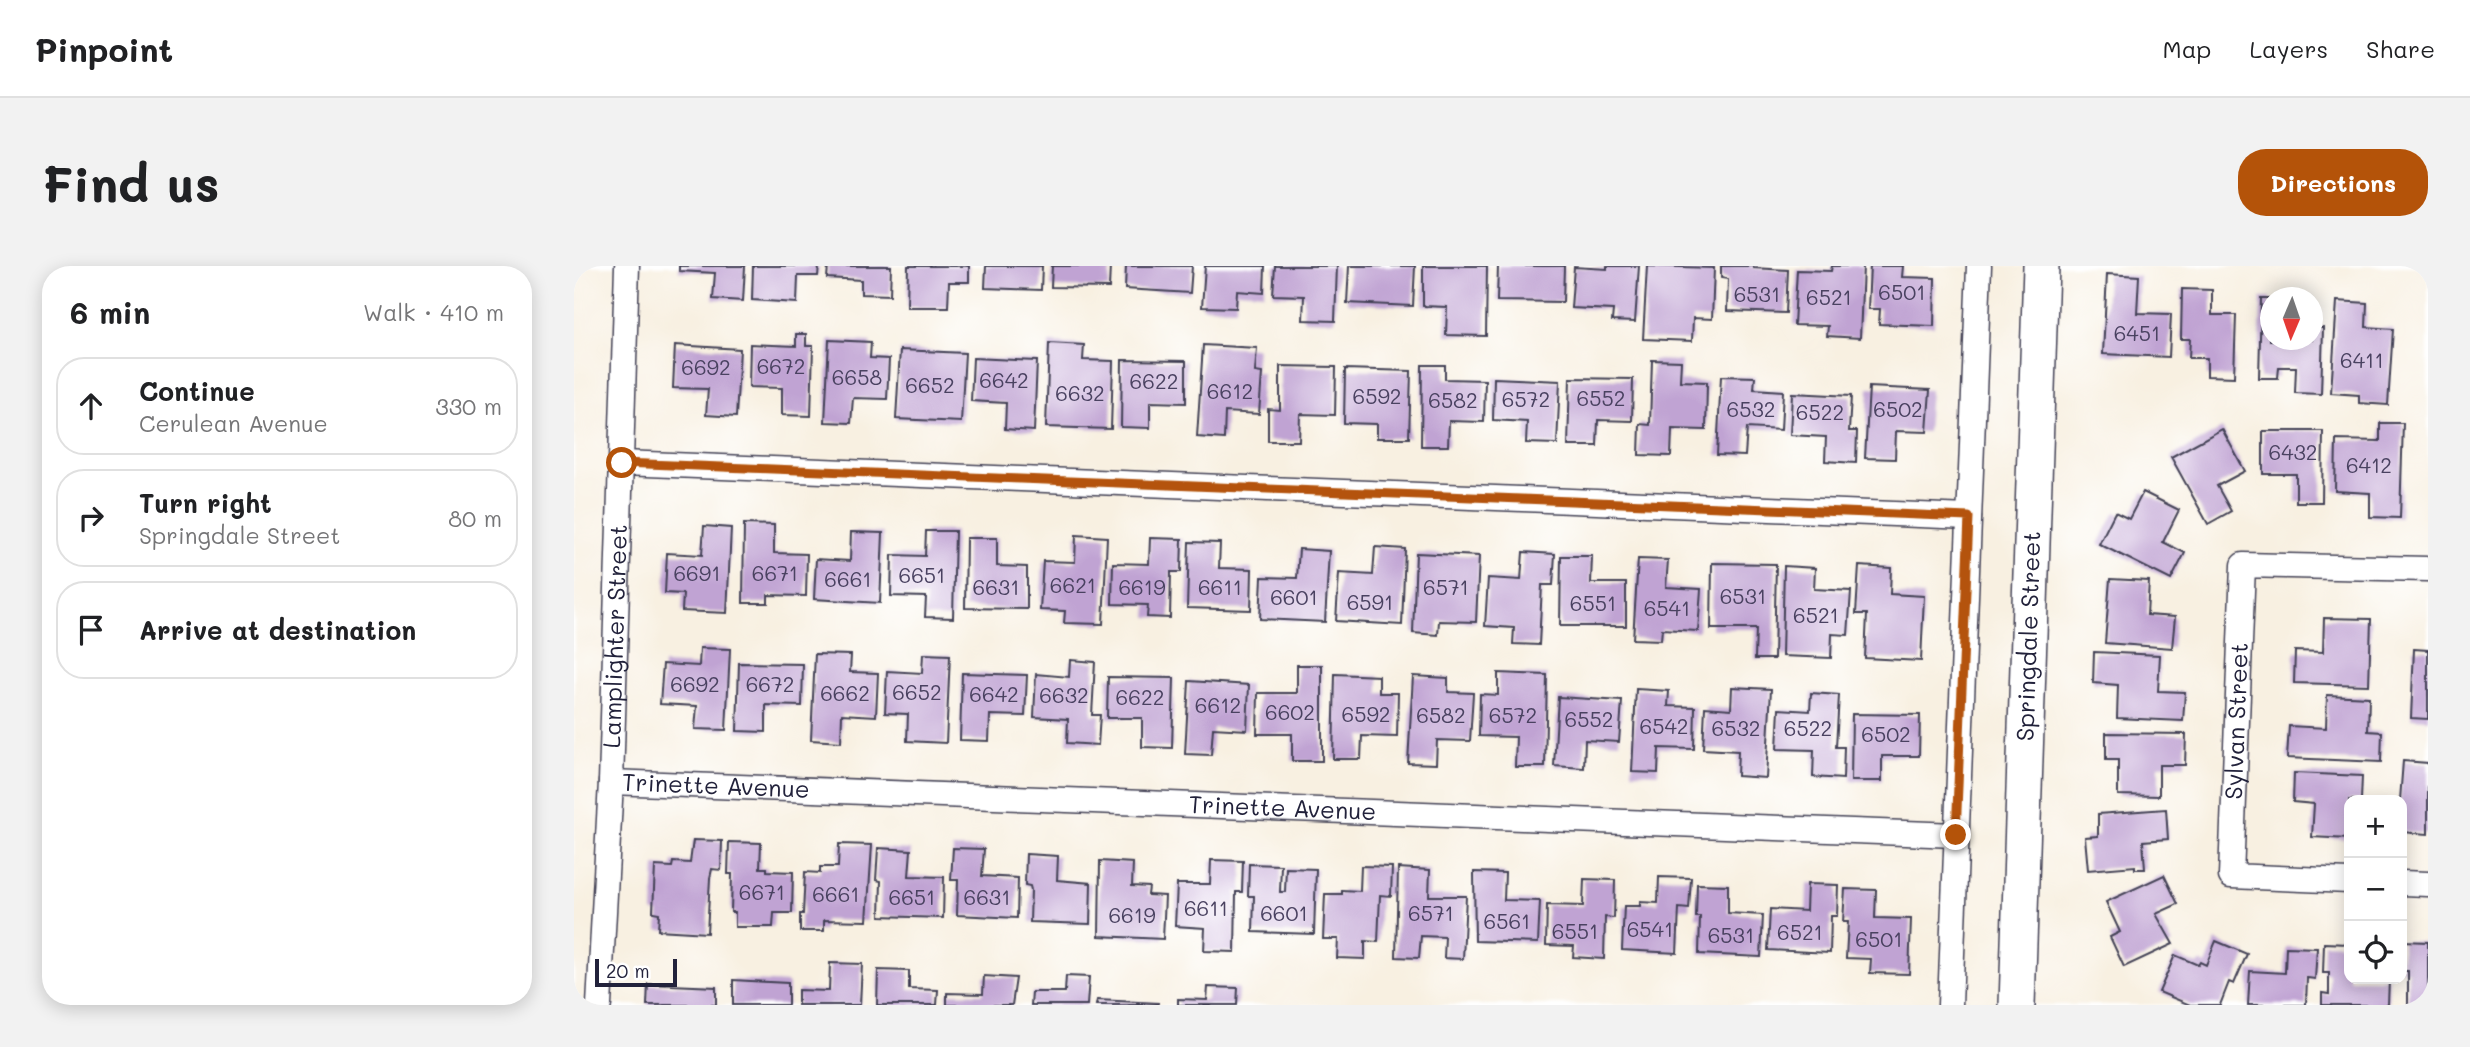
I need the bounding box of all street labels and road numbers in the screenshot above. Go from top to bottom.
street label: Lamplighter Street [595,524,633,749]
street label: Springdale Street [2009,531,2046,742]
street label: Sylvan Street [2217,642,2254,800]
street label: Trinette Avenue [622,765,810,804]
street label: Trinette Avenue [1188,788,1377,826]

